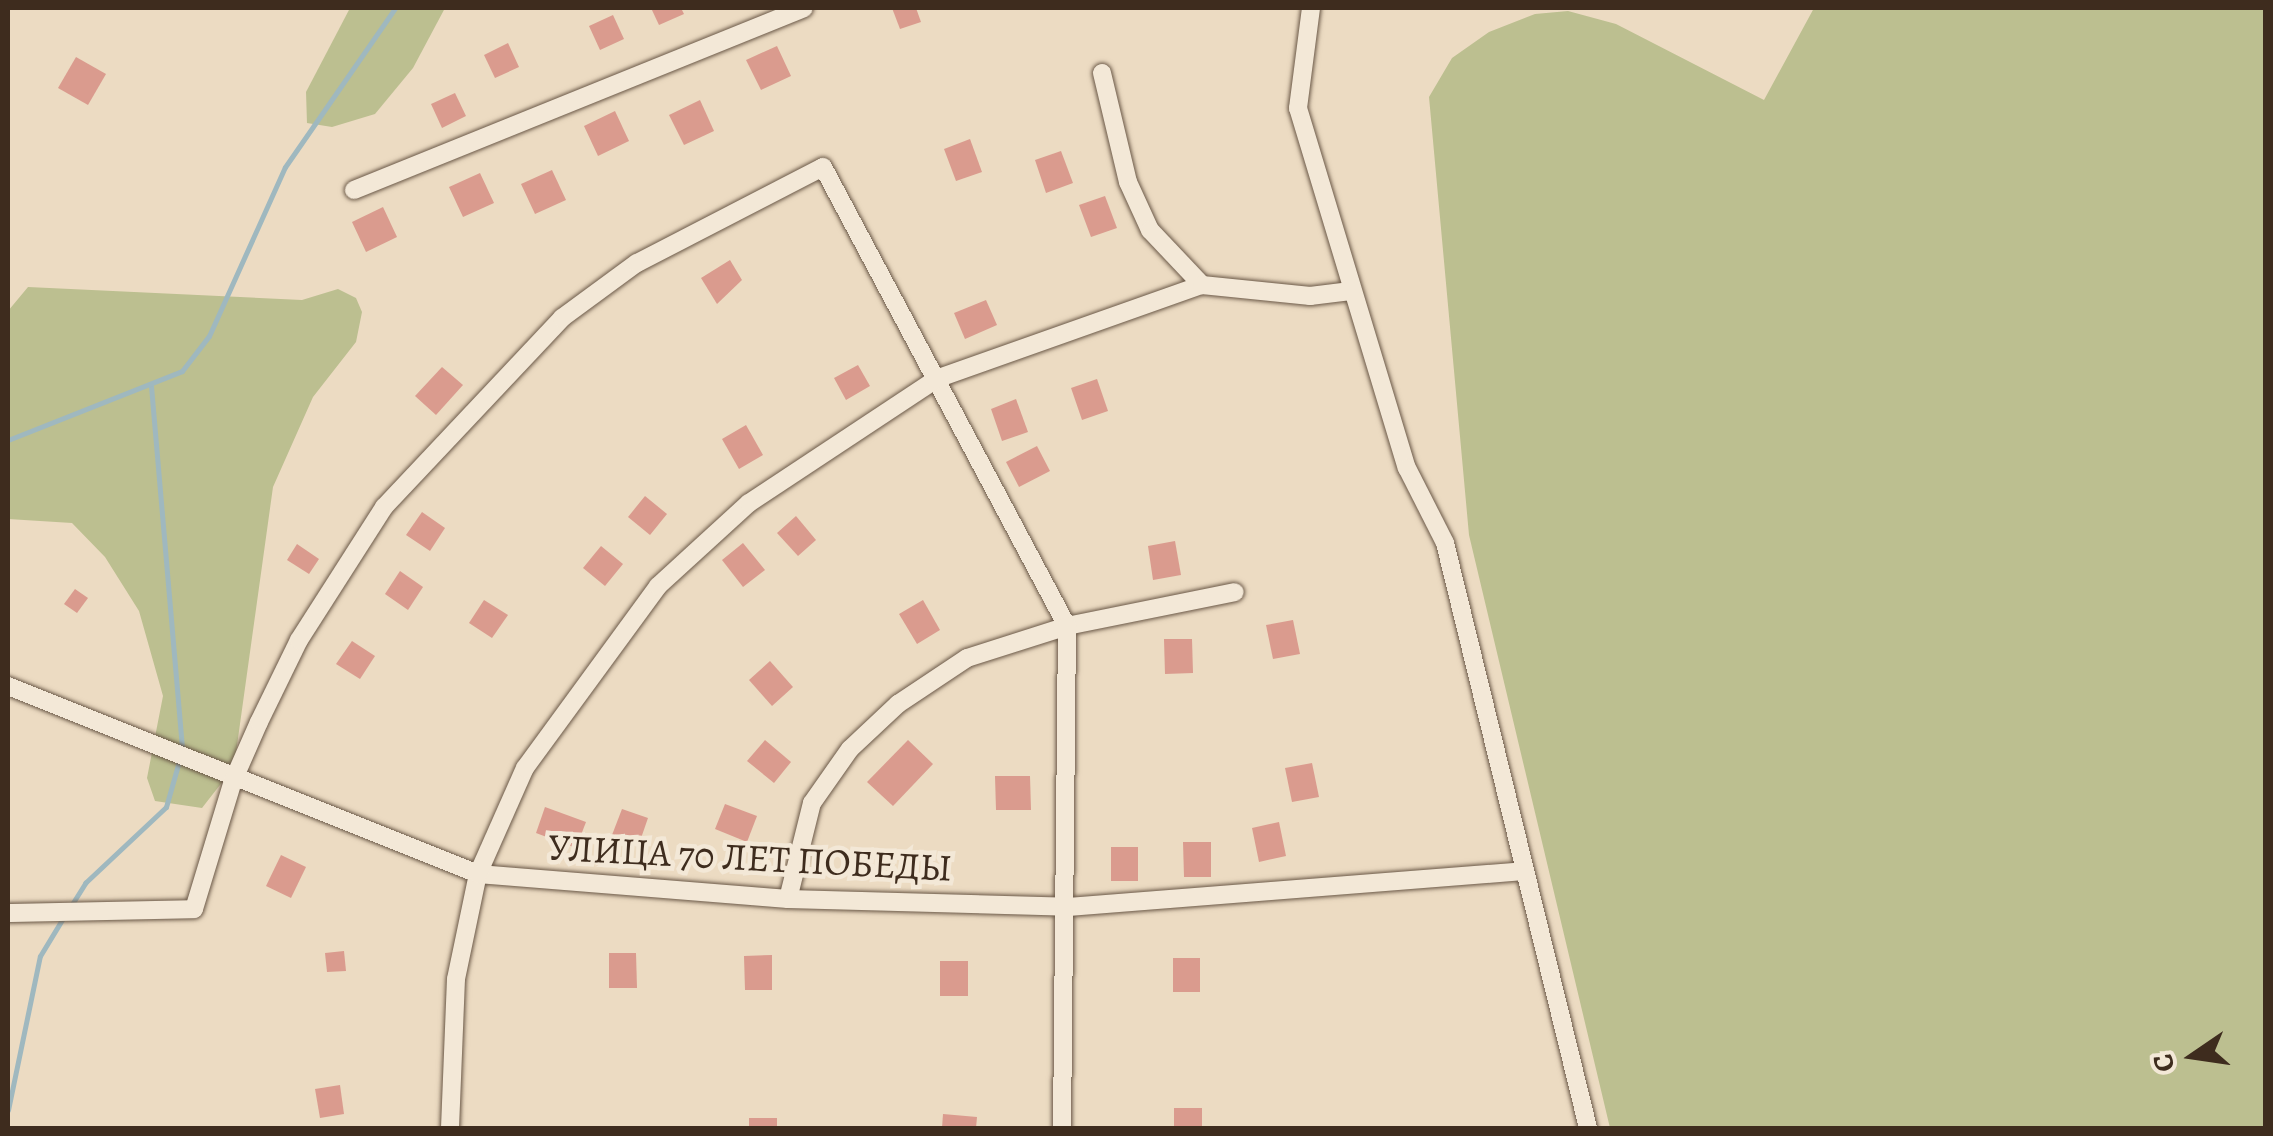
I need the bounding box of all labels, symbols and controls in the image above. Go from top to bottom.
street label: УЛИЦА 70 ЛЕТ ПОБЕДЫ [547,825,953,891]
north arrow [2143,1006,2243,1106]
text: С [2143,1050,2184,1075]

